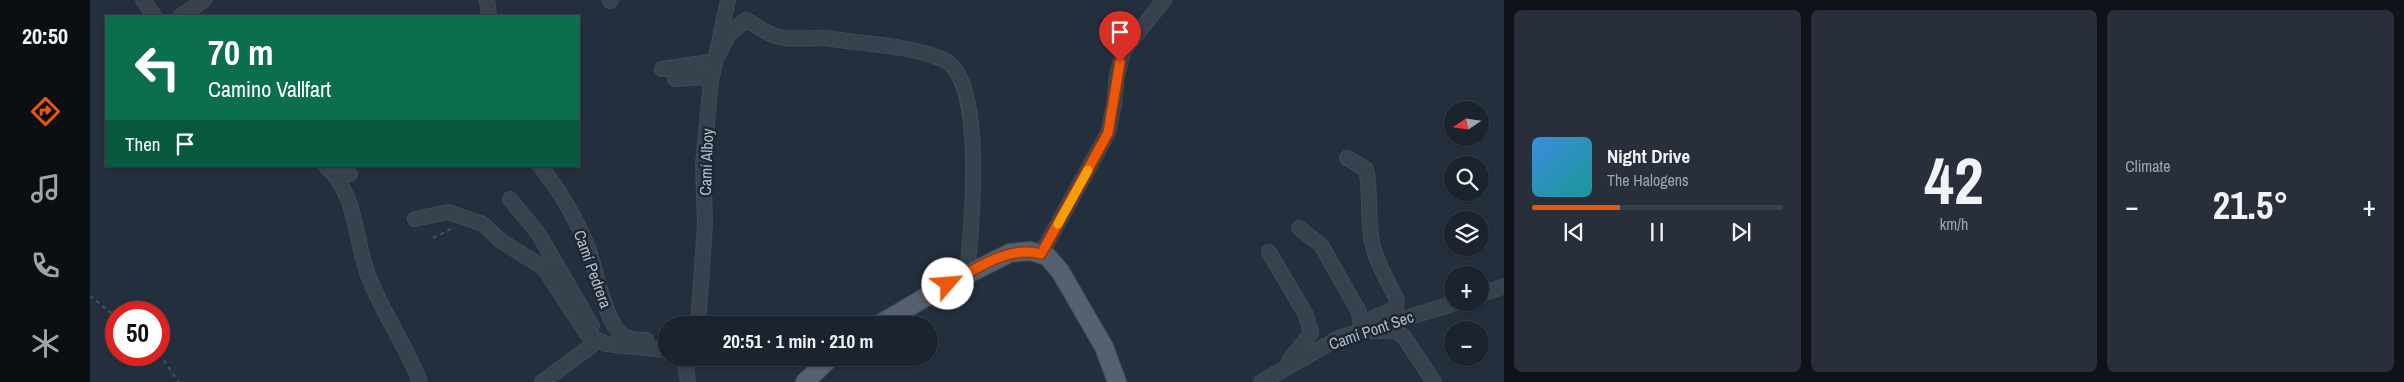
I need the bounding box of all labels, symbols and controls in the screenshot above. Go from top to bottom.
pin [1099,11,1141,62]
icon: arrive [1106,18,1134,46]
text: 20:50 [22,21,68,51]
text: 70 m [208,29,273,76]
icon: left [125,35,190,100]
text: Camino Vallfart [208,74,331,104]
icon: directions [28,94,63,129]
north arrow [1444,101,1489,146]
map controls [1444,101,1489,366]
street label: Camí Alboy [694,128,718,196]
icon: arrive [171,130,199,158]
text: Then [125,131,161,157]
text: 42 [1924,137,1984,224]
text: Night Drive [1607,143,1690,169]
text: Climate [2125,155,2171,177]
button: search [1444,156,1489,201]
text: The Halogens [1607,169,1689,191]
icon: music [28,171,63,206]
text: 21.5° [2213,180,2289,231]
text: − [2125,187,2139,225]
text: + [2363,187,2376,225]
button: layers [1444,211,1489,256]
text: km/h [1940,213,1968,235]
icon: previous [1560,218,1588,246]
icon: pause [1643,218,1671,246]
icon: next [1727,218,1755,246]
street label: Camí Pedrera [569,227,618,312]
icon: phone [28,248,63,283]
position arrow [921,257,973,309]
button: + [1444,266,1489,311]
speed limit sign: 50 [105,301,170,366]
street label: Camí Pont Sec [1326,305,1417,355]
button: − [1444,321,1489,366]
icon: climate [28,326,63,361]
text: 20:51 · 1 min · 210 m [723,328,873,354]

